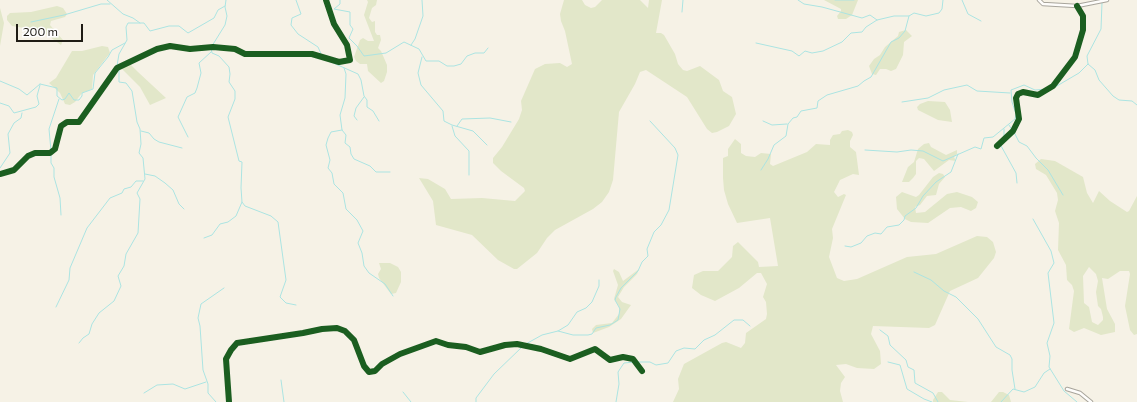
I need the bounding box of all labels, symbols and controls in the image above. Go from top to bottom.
scale bar [18,16,85,42]
text: 200 m [23,24,58,38]

